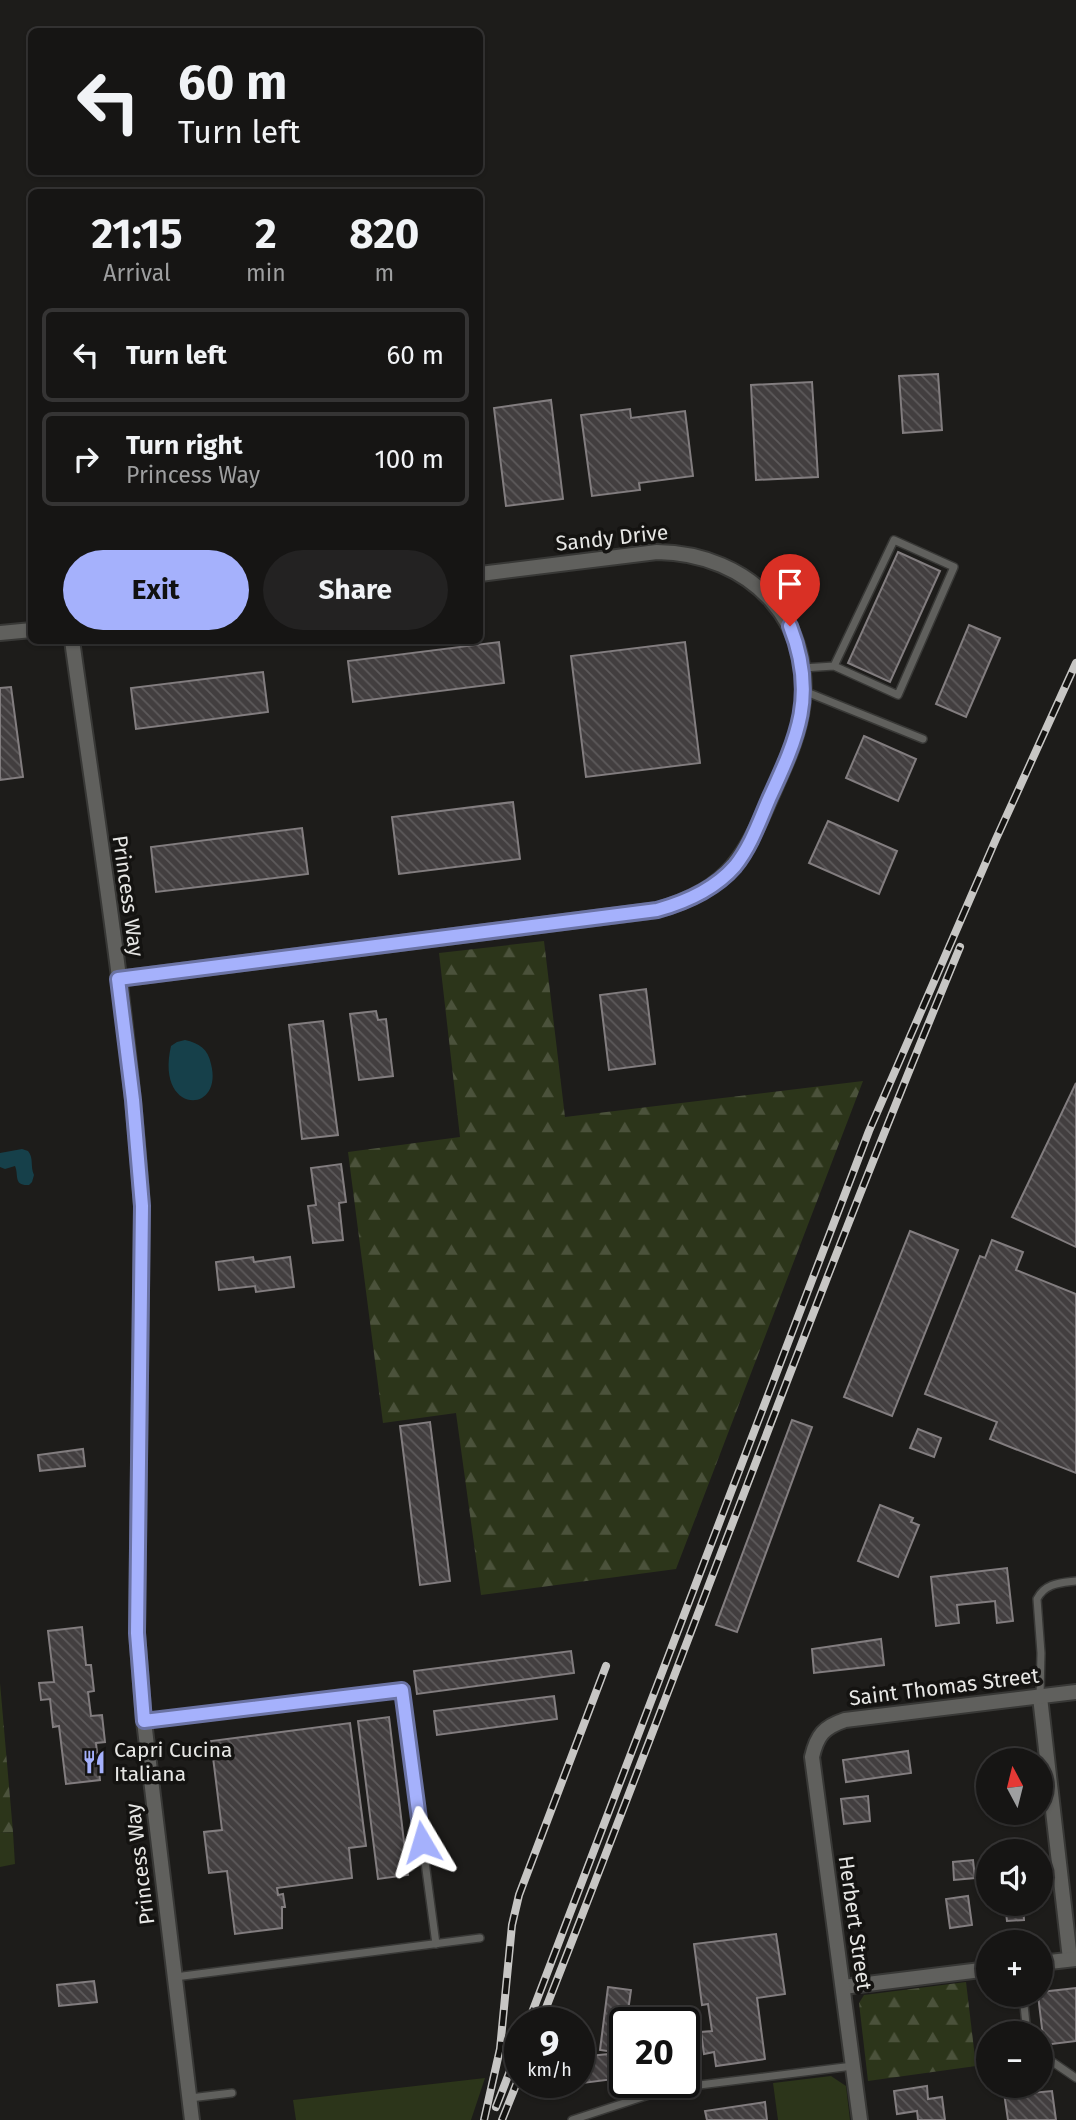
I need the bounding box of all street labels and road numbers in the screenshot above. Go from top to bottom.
street label: Sandy Drive [555,519,669,557]
street label: Princess Way [107,834,149,959]
street label: Saint Thomas Street [848,1662,1041,1712]
street label: Princess Way [120,1801,160,1926]
street label: Herbert Street [833,1854,877,1993]

